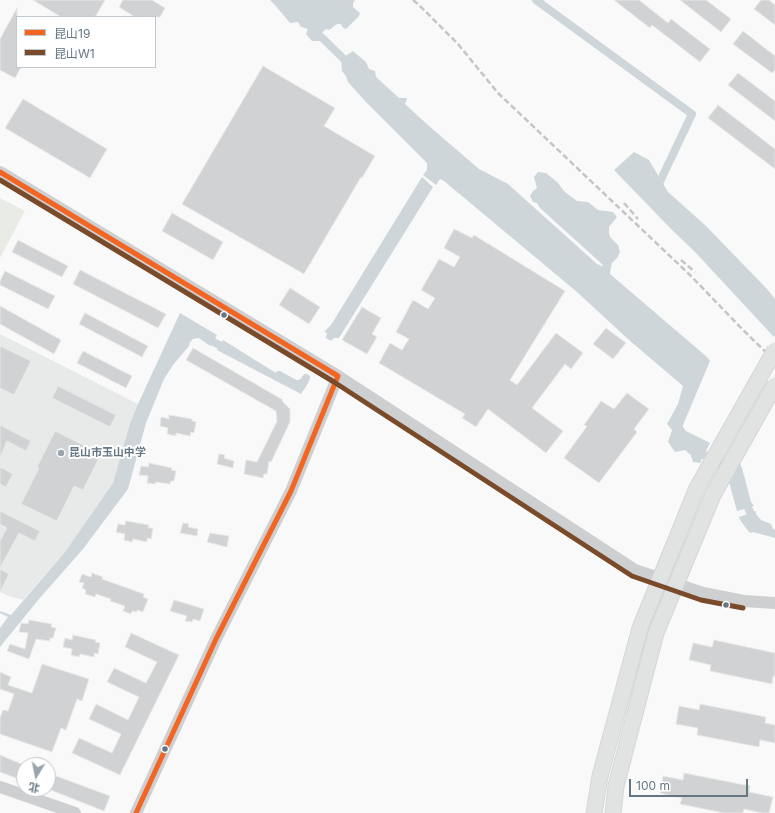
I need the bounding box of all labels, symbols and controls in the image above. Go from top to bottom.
legend [16,16,156,68]
text: 昆山19 [54,26,90,41]
text: 昆山W1 [54,46,95,61]
unlabelled marker [219,310,229,320]
place label: 昆山市玉山中学 [69,446,146,460]
marker: 昆山市玉山中学 [56,448,66,458]
unlabelled marker [721,600,731,610]
unlabelled marker [160,744,170,754]
north arrow [16,757,56,797]
scale bar [631,771,750,797]
text: 100 m [636,778,670,793]
text: 北 [27,780,41,796]

